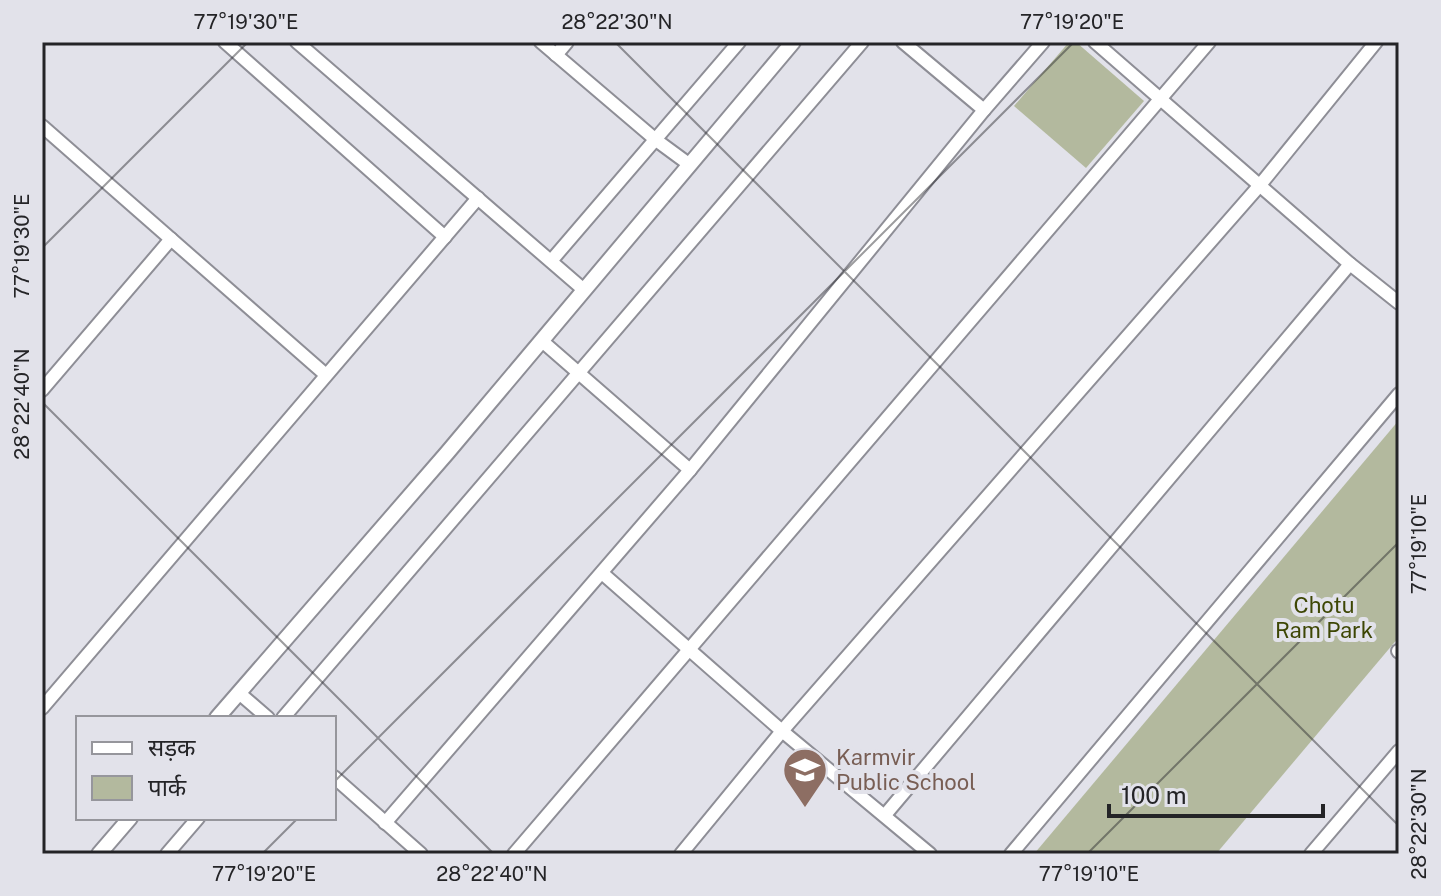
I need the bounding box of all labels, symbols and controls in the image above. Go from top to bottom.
text: 77°19'30"E [194,10,298,34]
text: 28°22'30"N [561,10,673,34]
text: 77°19'20"E [1020,10,1124,34]
text: 77°19'30"E [10,194,34,298]
text: 28°22'40"N [10,348,34,460]
text: 77°19'10"E [1407,494,1431,594]
park label: Chotu Ram Park [1275,592,1373,643]
legend [76,716,336,820]
text: सड़क [148,733,196,761]
place label: Karmvir Public School [836,744,976,795]
school or university icon: Karmvir Public School [781,746,829,809]
scale bar [1109,768,1323,818]
text: 28°22'30"N [1407,768,1431,880]
text: पार्क [148,773,187,801]
text: 100 m [1121,781,1187,809]
text: 77°19'20"E [212,862,316,886]
text: 28°22'40"N [436,862,548,886]
text: 77°19'10"E [1039,862,1139,886]

